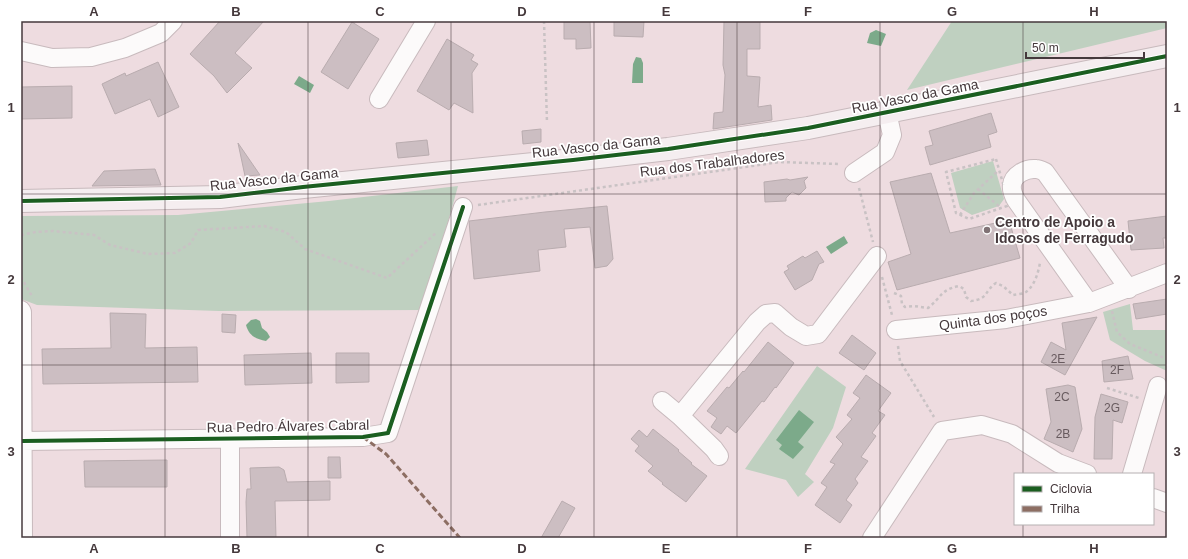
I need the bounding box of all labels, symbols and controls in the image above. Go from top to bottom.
text: A [89,4,99,19]
text: B [231,4,241,19]
text: C [375,4,385,19]
text: D [517,4,527,19]
text: E [662,4,671,19]
text: F [804,4,812,19]
text: G [947,4,957,19]
text: H [1089,4,1099,19]
scale bar [1026,34,1144,60]
text: 50 m [1032,41,1059,55]
street label: Rua Vasco da Gama [850,76,980,116]
text: 1 [7,100,15,115]
text: 1 [1173,100,1181,115]
street label: Rua Vasco da Gama [531,131,661,161]
street label: Rua dos Trabalhadores [639,146,785,180]
street label: Rua Vasco da Gama [209,164,339,194]
place label: Centro de Apoio a Idosos de Ferragudo [995,214,1133,246]
marker: Centro de Apoio a Idosos de Ferragudo [982,225,992,235]
text: 2 [7,272,15,287]
text: 2 [1173,272,1181,287]
street label: Quinta dos poços [938,302,1048,334]
house number: 2E [1051,352,1065,366]
house number: 2F [1110,363,1124,377]
house number: 2C [1054,390,1070,404]
house number: 2G [1104,401,1120,415]
street label: Rua Pedro Álvares Cabral [207,417,369,435]
house number: 2B [1056,427,1070,441]
text: 3 [7,444,15,459]
text: 3 [1173,444,1181,459]
legend [1014,473,1154,525]
text: Ciclovia [1050,482,1092,496]
text: Trilha [1050,502,1080,516]
text: A [89,541,99,556]
text: B [231,541,241,556]
text: C [375,541,385,556]
text: D [517,541,527,556]
text: E [662,541,671,556]
text: F [804,541,812,556]
text: G [947,541,957,556]
text: H [1089,541,1099,556]

